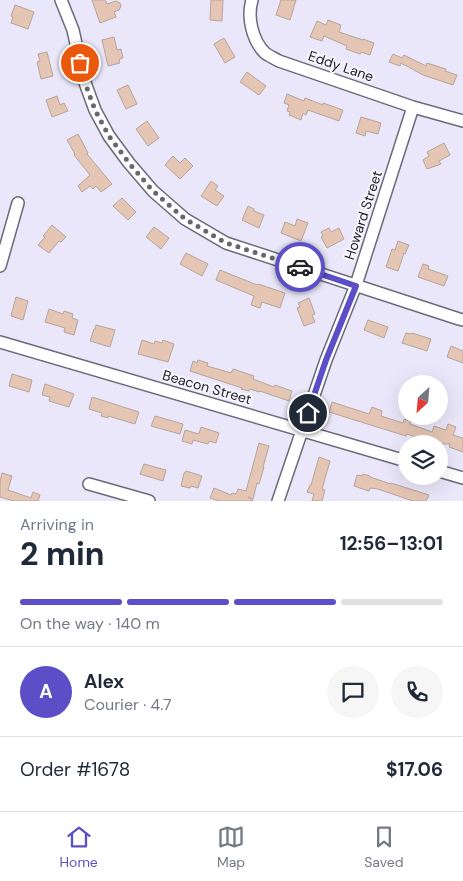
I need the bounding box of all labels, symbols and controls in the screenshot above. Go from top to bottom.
pin [59,42,101,84]
street label: Eddy Lane [306,46,376,86]
icon: bag [66,49,94,77]
street label: Howard Street [340,168,386,262]
courier [275,242,325,292]
icon: car [286,253,314,281]
street label: Beacon Street [160,366,254,408]
north arrow [398,375,448,425]
map controls [398,375,448,485]
pin [287,392,329,434]
icon: home [294,399,322,427]
button: layers [398,435,448,485]
text: Arriving in [20,514,94,535]
text: 12:56–13:01 [340,531,443,556]
text: 2 min [20,533,105,575]
text: On the way · 140 m [20,613,160,634]
button: chat [327,666,379,718]
button: phone [391,666,443,718]
text: Alex [84,669,124,694]
text: A [39,679,53,704]
text: Courier · 4.7 [84,694,172,715]
text: Order #1678 [20,757,130,782]
text: $17.06 [386,757,443,782]
tab: Home [60,823,98,871]
tab: Map [217,823,245,871]
tab: Saved [364,823,403,871]

